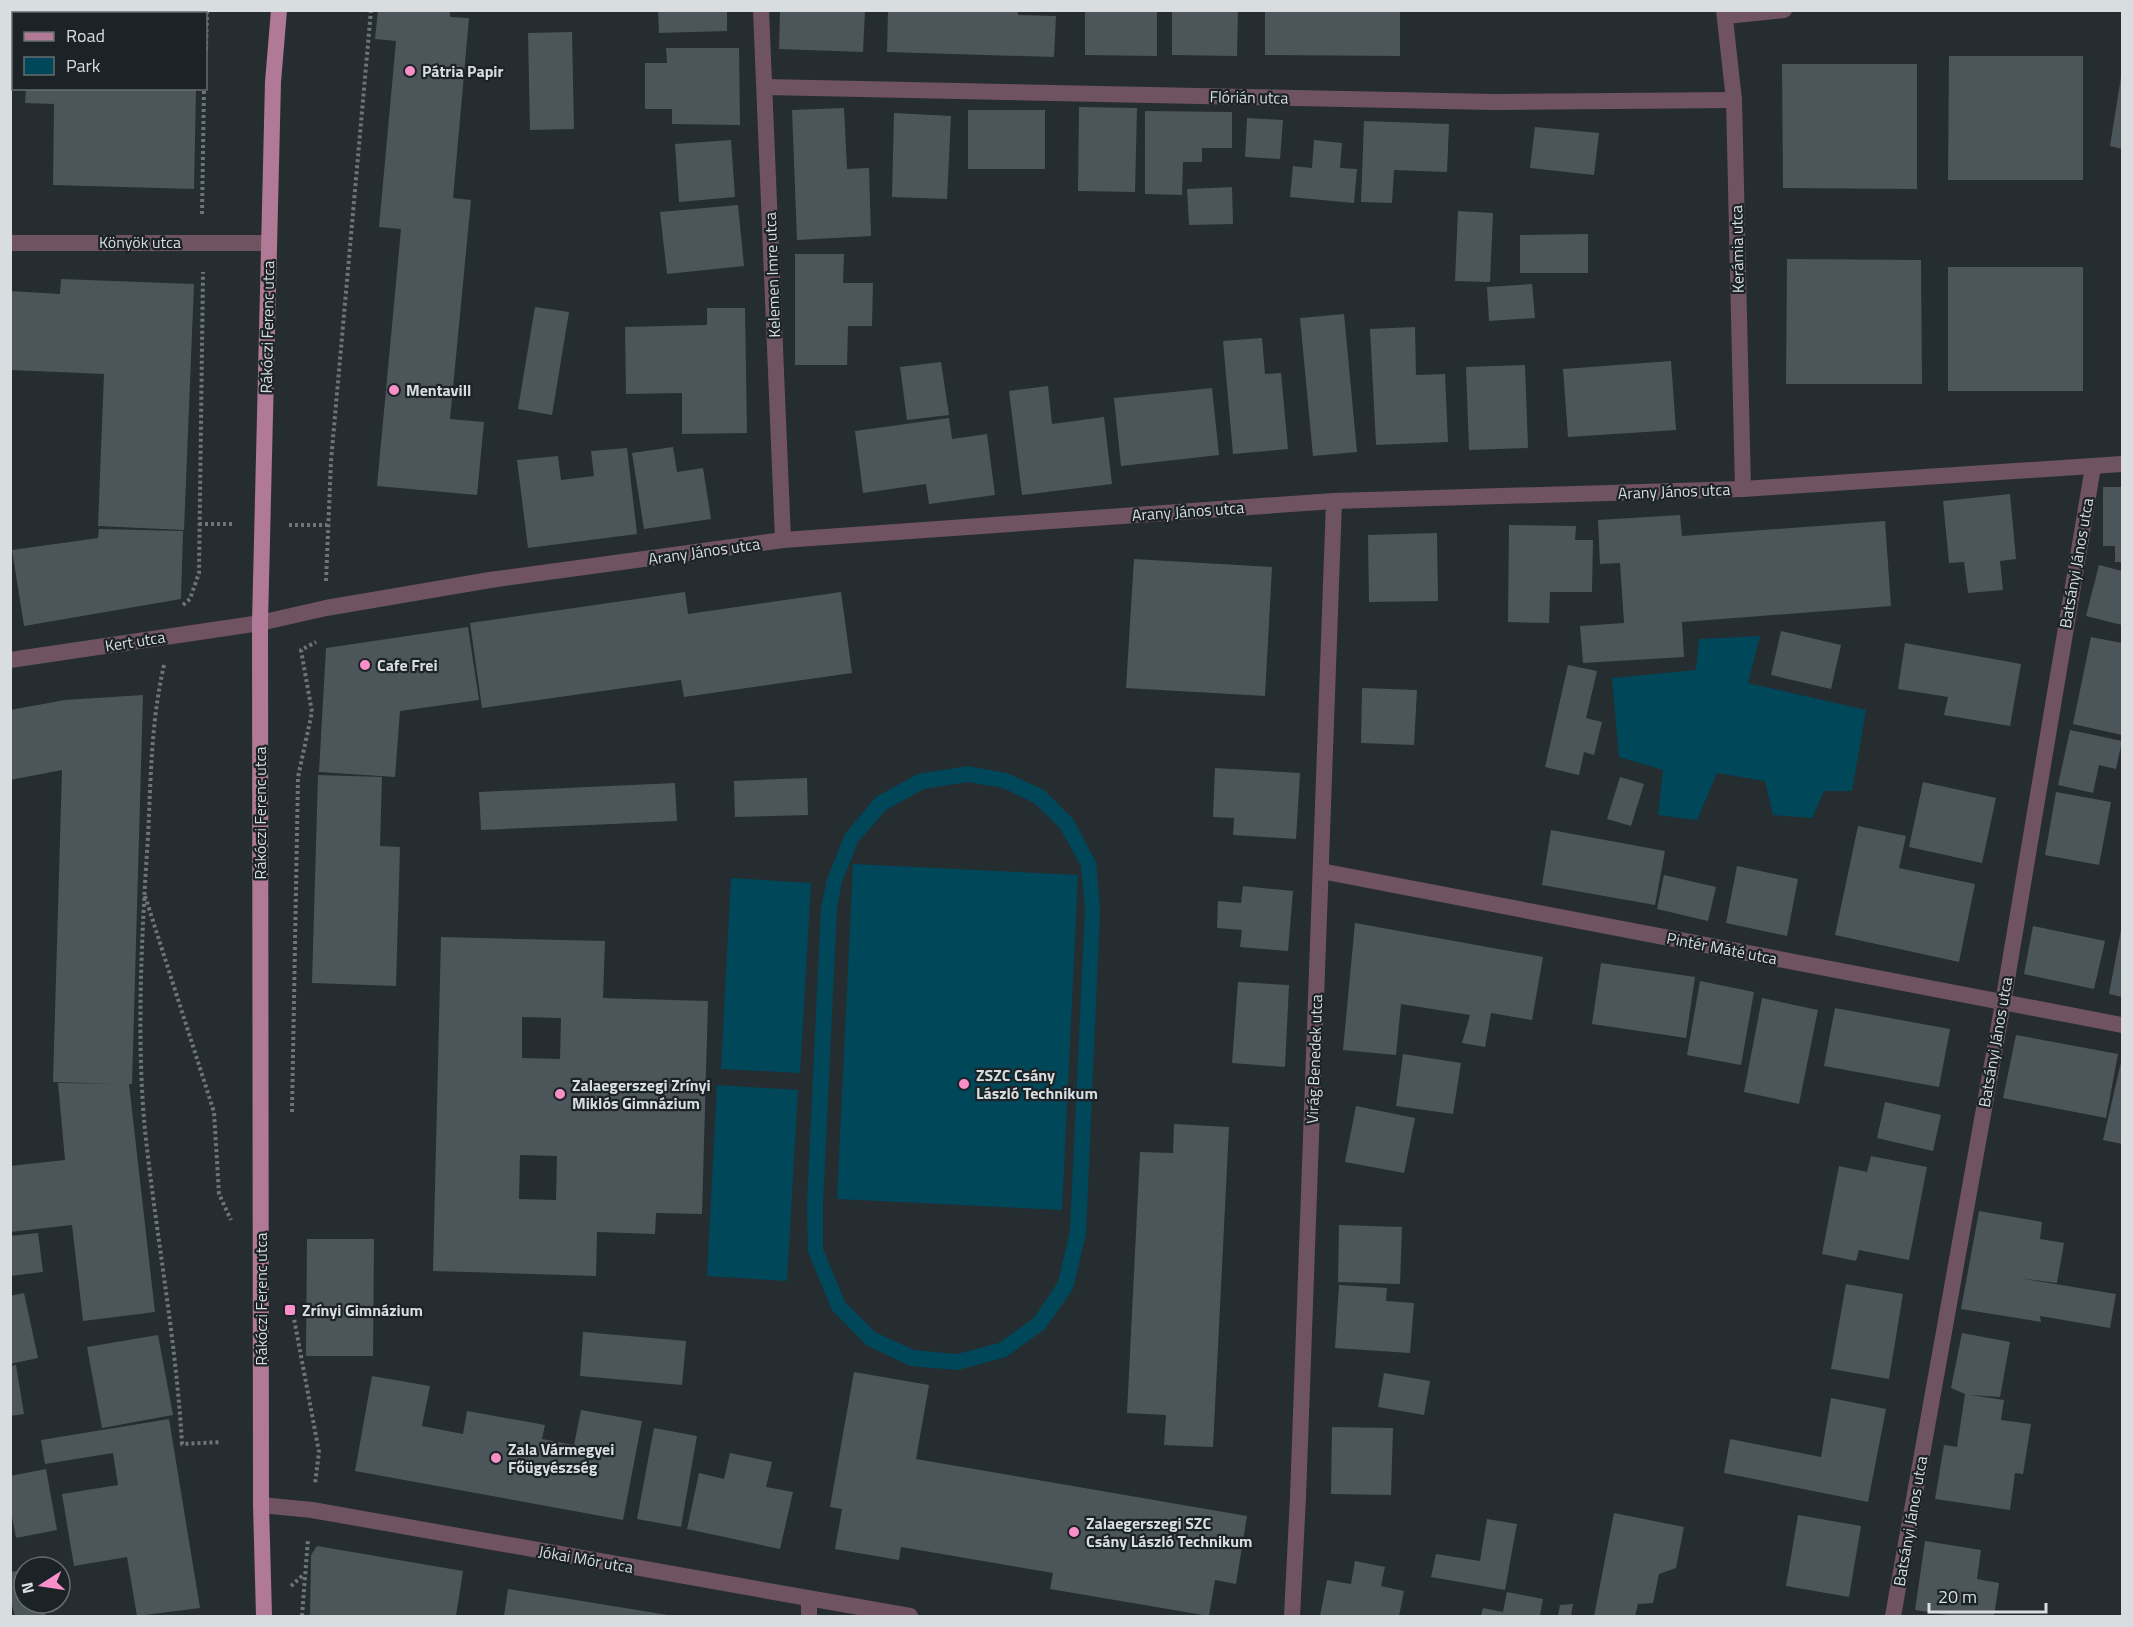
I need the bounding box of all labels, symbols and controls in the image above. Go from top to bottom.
legend [12,12,207,90]
text: Road [66,22,105,49]
text: Park [66,52,101,79]
place label: Pátria Papir [422,59,503,83]
marker: Pátria Papir [403,64,417,78]
street label: Flórián utca [1209,84,1289,110]
street label: Kerámia utca [1724,205,1750,293]
street label: Kelemen Imre utca [758,212,786,338]
street label: Könyök utca [99,230,181,254]
street label: Rákóczi Ferenc utca [254,260,280,394]
place label: Mentavill [406,378,471,402]
marker: Mentavill [387,383,401,397]
street label: Arany János utca [1617,477,1731,505]
street label: Arany János utca [1131,495,1245,527]
street label: Batsányi János utca [2053,496,2099,630]
street label: Arany János utca [647,531,761,571]
street label: Kert utca [103,624,167,658]
place label: Cafe Frei [377,653,438,677]
marker: Cafe Frei [358,658,372,672]
street label: Rákóczi Ferenc utca [248,747,272,879]
street label: Pintér Máté utca [1665,926,1779,970]
street label: Batsányi János utca [1972,975,2018,1109]
street label: Virág Benedek utca [1300,994,1328,1124]
place label: ZSZC Csány László Technikum [976,1063,1098,1105]
place label: Zalaegerszegi Zrínyi Miklós Gimnázium [572,1073,711,1115]
marker: ZSZC Csány László Technikum [957,1077,971,1091]
marker: Zalaegerszegi Zrínyi Miklós Gimnázium [553,1087,567,1101]
street label: Rákóczi Ferenc utca [249,1233,273,1365]
place label: Zrínyi Gimnázium [302,1298,423,1322]
marker: Zrínyi Gimnázium [283,1303,297,1317]
place label: Zala Vármegyei Főügyészség [508,1437,614,1479]
marker: Zala Vármegyei Főügyészség [489,1451,503,1465]
street label: Batsányi János utca [1887,1454,1933,1588]
place label: Zalaegerszegi SZC Csány László Technikum [1086,1511,1253,1553]
marker: Zalaegerszegi SZC Csány László Technikum [1067,1525,1081,1539]
street label: Jókai Mór utca [537,1539,635,1579]
north arrow [12,1555,72,1615]
scale bar [1929,1576,2046,1614]
text: N [14,1580,40,1596]
text: 20 m [1938,1583,1977,1610]

